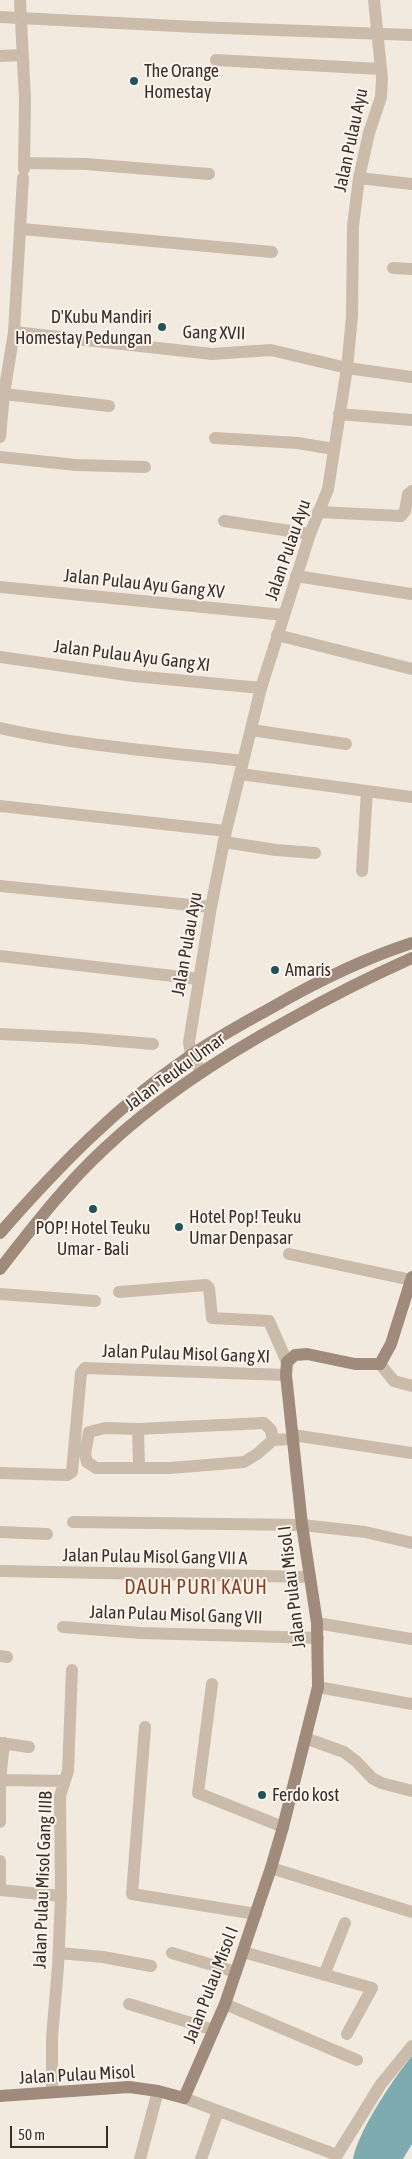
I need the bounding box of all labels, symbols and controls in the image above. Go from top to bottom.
place label: The Orange Homestay [144,60,219,102]
marker: The Orange Homestay [128,75,140,87]
street label: Jalan Pulau Ayu [329,86,373,194]
place label: D'Kubu Mandiri Homestay Pedungan [15,306,152,348]
marker: D'Kubu Mandiri Homestay Pedungan [156,321,168,333]
street label: Gang XVII [182,322,246,344]
street label: Jalan Pulau Ayu [261,497,315,603]
street label: Jalan Pulau Ayu Gang XV [63,565,225,603]
street label: Jalan Pulau Ayu Gang XI [53,636,211,676]
street label: Jalan Pulau Ayu [167,890,207,998]
place label: Amaris [285,959,331,981]
marker: Amaris [269,964,281,976]
street label: Jalan Teuku Umar [121,1028,229,1116]
marker: POP! Hotel Teuku Umar - Bali [87,1203,99,1215]
place label: Hotel Pop! Teuku Umar Denpasar [189,1206,301,1248]
place label: POP! Hotel Teuku Umar - Bali [36,1217,150,1260]
marker: Hotel Pop! Teuku Umar Denpasar [173,1221,185,1233]
street label: Jalan Pulau Misol Gang XI [102,1340,270,1368]
street label: Jalan Pulau Misol I [274,1525,310,1649]
street label: Jalan Pulau Misol Gang VII A [62,1545,248,1569]
district label: DAUH PURI KAUH [122,1576,270,1600]
street label: Jalan Pulau Misol Gang VII [89,1601,263,1629]
place label: Ferdo kost [272,1784,339,1806]
marker: Ferdo kost [256,1789,268,1801]
street label: Jalan Pulau Misol Gang IIIB [29,1791,57,1969]
street label: Jalan Pulau Misol I [179,1924,243,2046]
street label: Jalan Pulau Misol [18,2061,136,2089]
scale bar [12,2116,110,2148]
text: 50 m [18,2126,45,2143]

